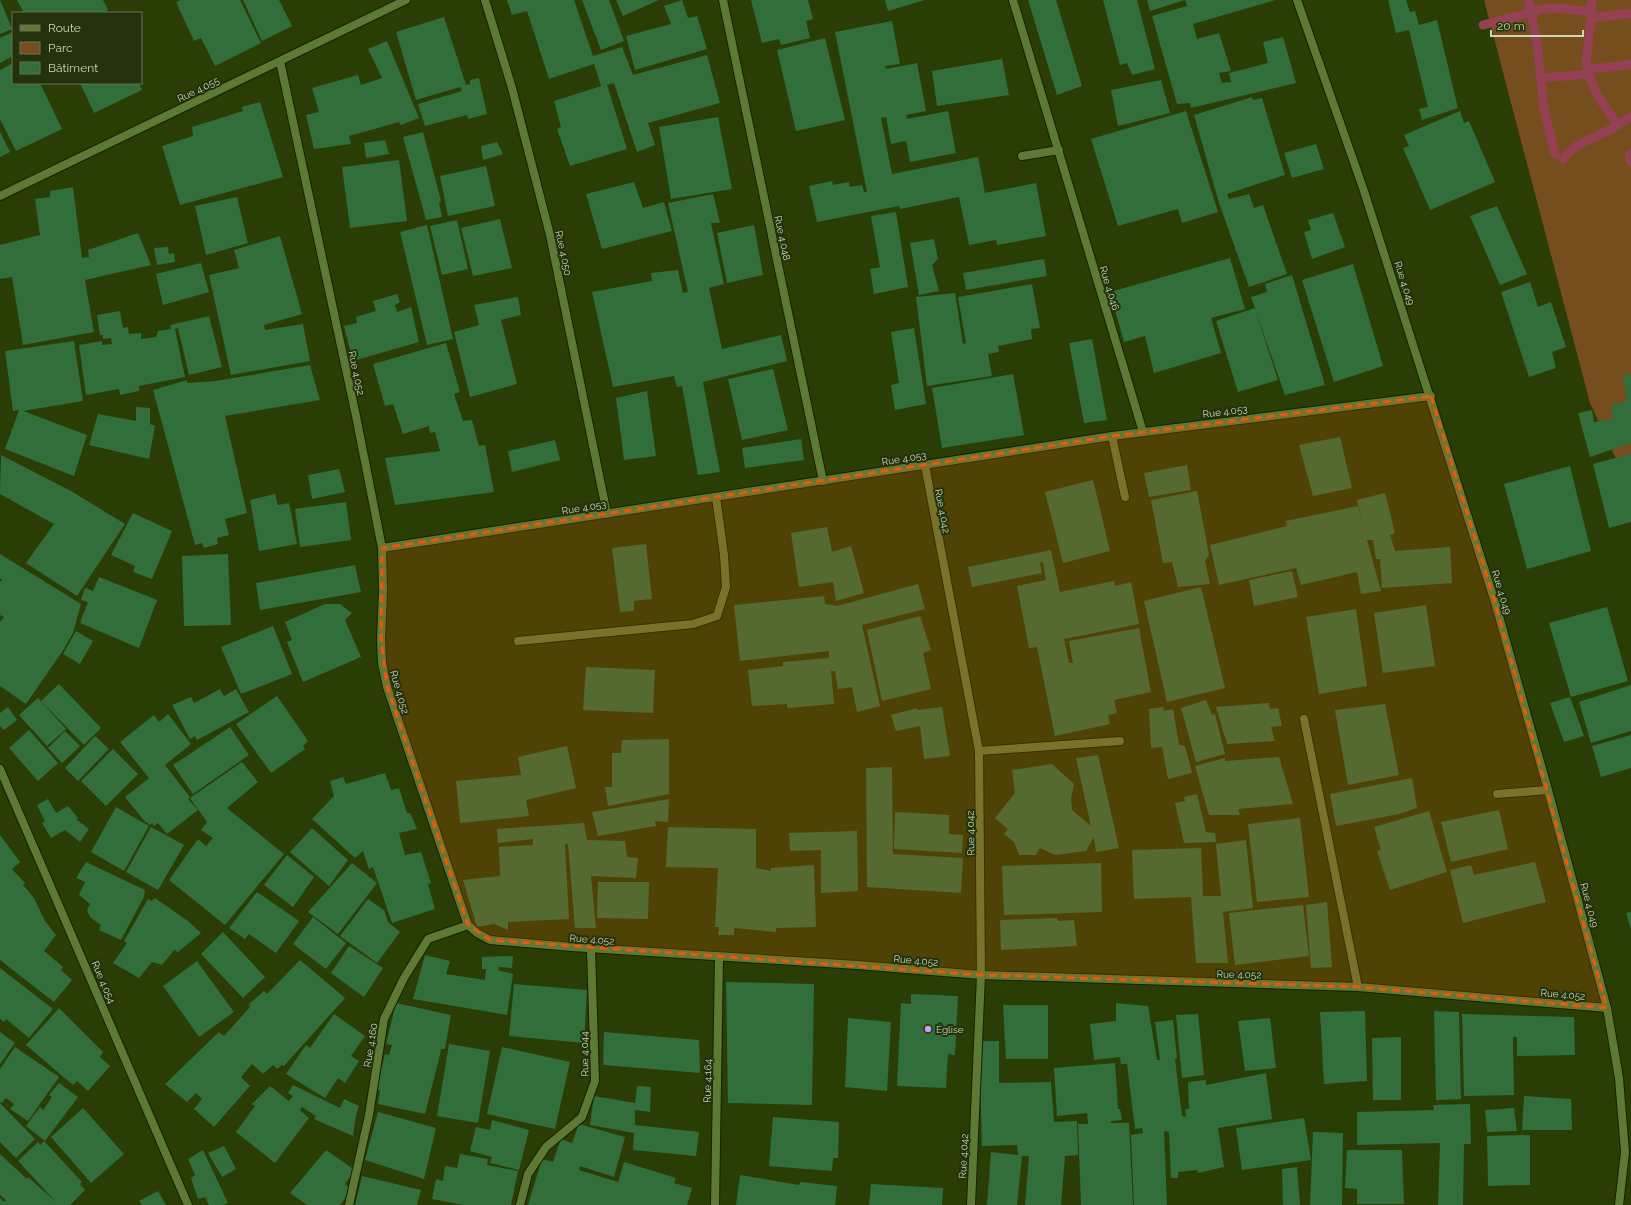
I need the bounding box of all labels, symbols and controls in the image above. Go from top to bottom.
legend [12,12,142,84]
scale bar [1491,12,1583,38]
text: 20 m [1497,19,1525,33]
text: Route [48,21,81,35]
text: Parc [48,41,73,55]
text: Bâtiment [48,61,98,75]
street label: Rue 4.055 [176,74,221,104]
street label: Rue 4.048 [772,215,793,262]
street label: Rue 4.050 [553,230,574,277]
street label: Rue 4.049 [1392,260,1417,307]
street label: Rue 4.046 [1098,265,1121,312]
street label: Rue 4.052 [346,350,367,396]
street label: Rue 4.053 [1202,403,1248,420]
street label: Rue 4.053 [881,450,927,467]
street label: Rue 4.042 [933,488,952,534]
street label: Rue 4.053 [561,499,607,516]
street label: Rue 4.049 [1490,569,1513,616]
street label: Rue 4.052 [388,669,411,715]
street label: Rue 4.042 [965,810,976,856]
street label: Rue 4.049 [1578,882,1601,929]
street label: Rue 4.052 [569,932,615,947]
street label: Rue 4.052 [893,953,939,968]
street label: Rue 4.054 [90,959,118,1006]
street label: Rue 4.052 [1216,969,1262,980]
street label: Rue 4.052 [1540,987,1586,1002]
street label: Rue 4.160 [362,1022,379,1068]
marker: Église [923,1024,933,1034]
place label: Église [936,1024,964,1035]
street label: Rue 4.044 [579,1031,590,1077]
street label: Rue 4.164 [702,1058,713,1103]
street label: Rue 4.042 [957,1133,970,1179]

